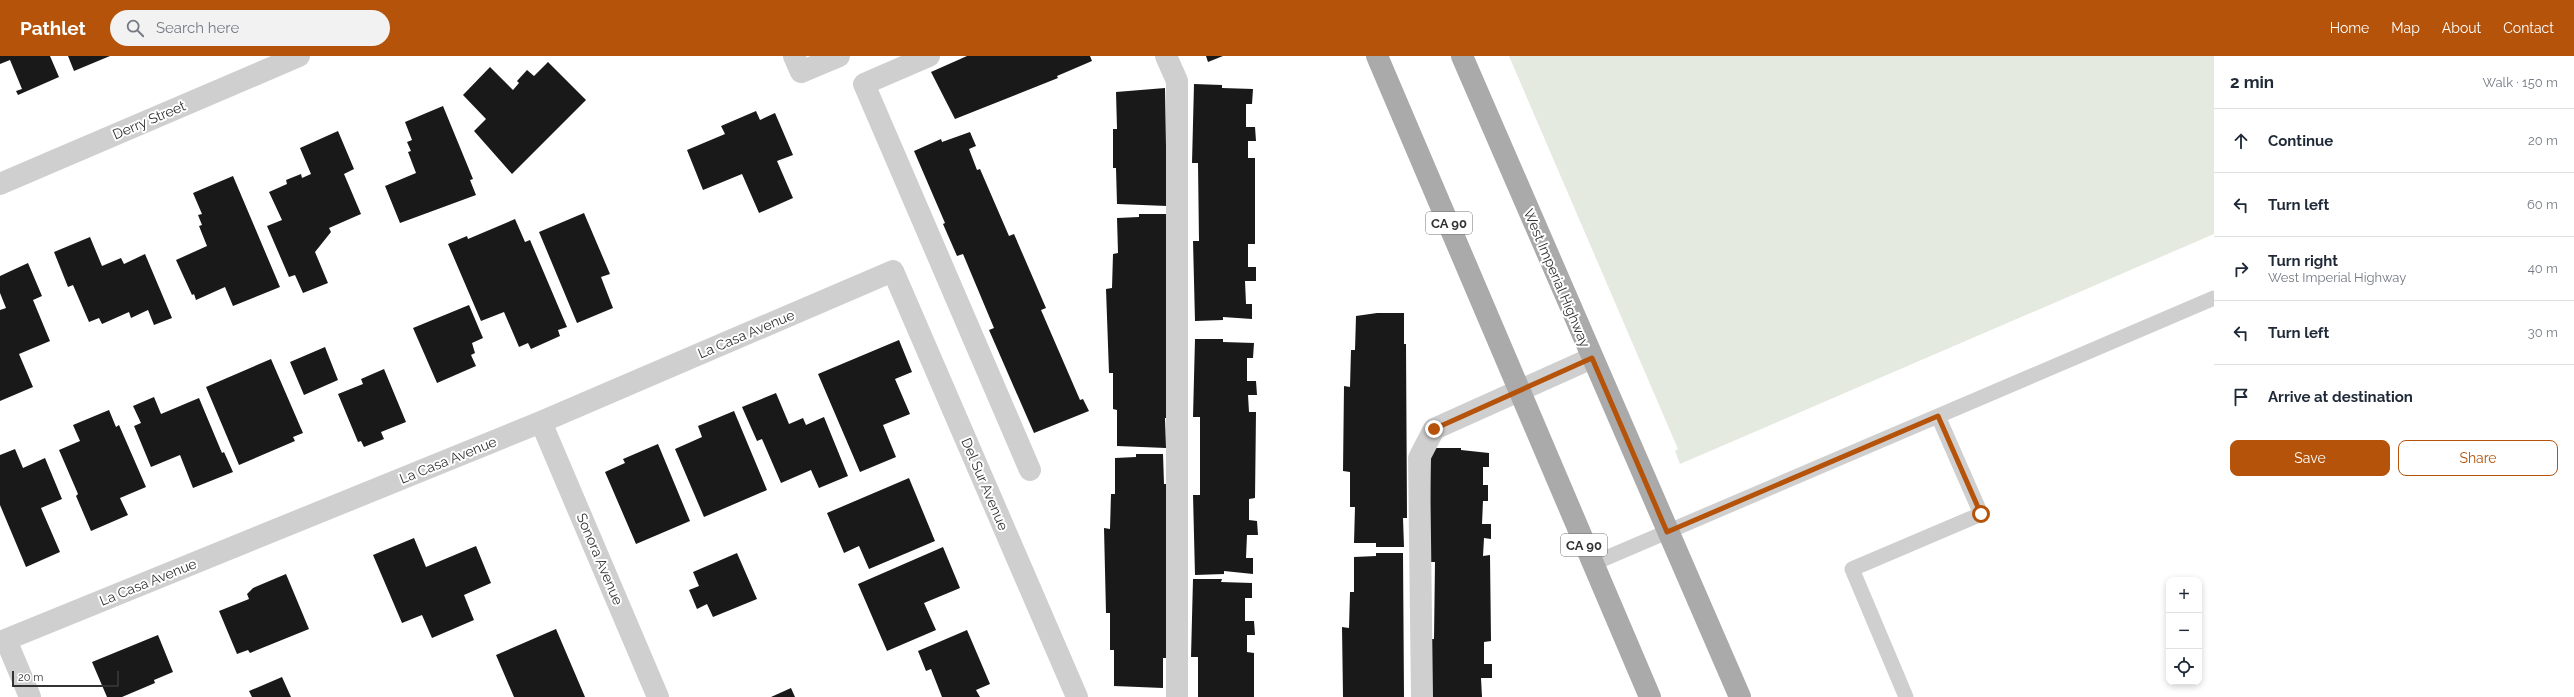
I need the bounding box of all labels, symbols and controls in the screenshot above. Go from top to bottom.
search box [110,10,390,46]
text: Pathlet [20,17,86,39]
icon: search [124,17,146,39]
text: Search here [156,19,239,37]
text: Home [2330,20,2369,36]
text: Map [2391,20,2420,36]
text: About [2442,20,2481,36]
text: Contact [2503,20,2554,36]
text: 2 min [2230,72,2274,92]
text: Walk · 150 m [2483,75,2558,90]
street label: Derry Street [110,97,188,143]
icon: ahead [2230,130,2252,152]
text: Continue [2268,132,2333,150]
text: 20 m [2528,133,2558,148]
icon: left [2230,194,2252,216]
text: Turn left [2268,196,2329,214]
text: 60 m [2527,197,2558,212]
street label: West Imperial Highway [1521,206,1594,350]
road number: CA 90 [1426,212,1472,234]
text: Turn right [2268,252,2338,270]
icon: right [2230,258,2252,280]
text: 40 m [2528,261,2558,276]
text: West Imperial Highway [2268,270,2406,285]
street label: La Casa Avenue [695,306,797,362]
icon: left [2230,322,2252,344]
text: Turn left [2268,324,2329,342]
text: 30 m [2528,325,2558,340]
icon: arrive [2230,386,2252,408]
text: Arrive at destination [2268,388,2413,406]
route end [1425,420,1443,438]
street label: La Casa Avenue [397,433,499,487]
street label: Del Sur Avenue [958,435,1012,533]
button: Save [2230,440,2390,476]
button: Share [2398,440,2558,476]
route start [1972,505,1990,523]
street label: Sonora Avenue [573,511,627,607]
road number: CA 90 [1561,534,1607,556]
street label: La Casa Avenue [97,555,199,609]
map controls [2166,577,2202,685]
button: + [2166,577,2202,613]
button: − [2166,613,2202,649]
button: locate [2166,649,2202,685]
scale bar [12,669,119,688]
text: 20 m [18,671,43,684]

